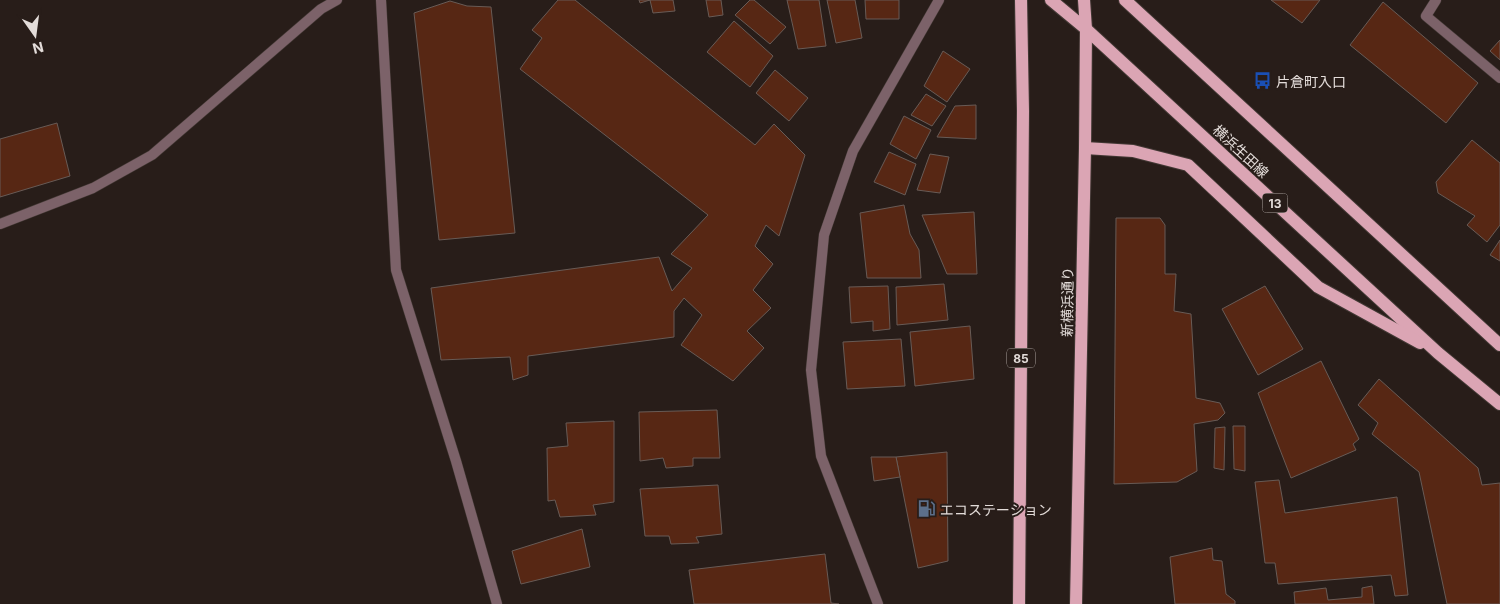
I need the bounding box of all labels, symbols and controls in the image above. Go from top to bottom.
north arrow [10,10,60,60]
text: N [31,39,45,58]
bus stop icon: 片倉町入口 [1252,71,1272,91]
place label: 片倉町入口 [1276,73,1346,90]
street label: 横浜生田線 [1210,121,1272,181]
road number: 13 [1262,194,1288,212]
street label: 新横浜通り [1058,267,1076,337]
road number: 85 [1007,348,1035,368]
fuel station icon: エコステーション [916,499,936,519]
place label: エコステーション [940,501,1052,518]

